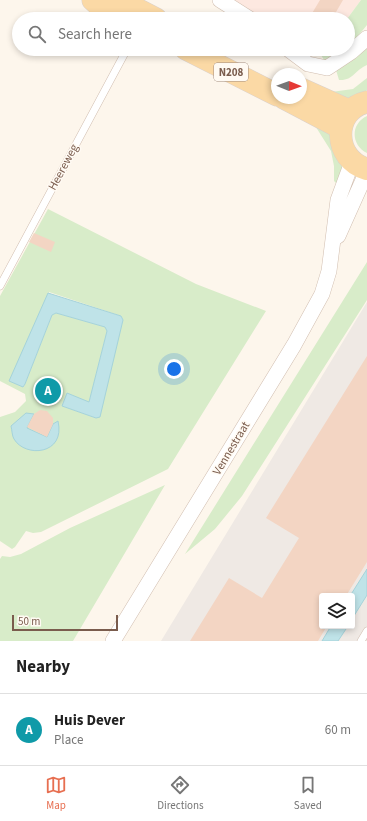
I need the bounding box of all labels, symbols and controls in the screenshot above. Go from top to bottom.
search box [12,12,355,56]
icon: search [26,23,48,45]
text: Search here [58,24,132,45]
road number: N208 [214,63,248,81]
north arrow [271,68,307,104]
street label: Heereweg [44,141,83,193]
your location [164,359,184,379]
pin: A [35,376,61,406]
street label: Vennestraat [209,418,254,478]
map controls [319,593,355,629]
button: layers [319,593,355,629]
scale bar [12,613,118,632]
text: 50 m [18,614,40,629]
text: Nearby [16,655,70,679]
text: Huis Dever [54,710,125,731]
text: A [25,721,33,739]
text: 60 m [325,721,351,739]
text: Place [54,731,83,749]
tab: Map [45,774,67,813]
tab: Directions [157,774,204,813]
tab: Saved [294,774,322,813]

